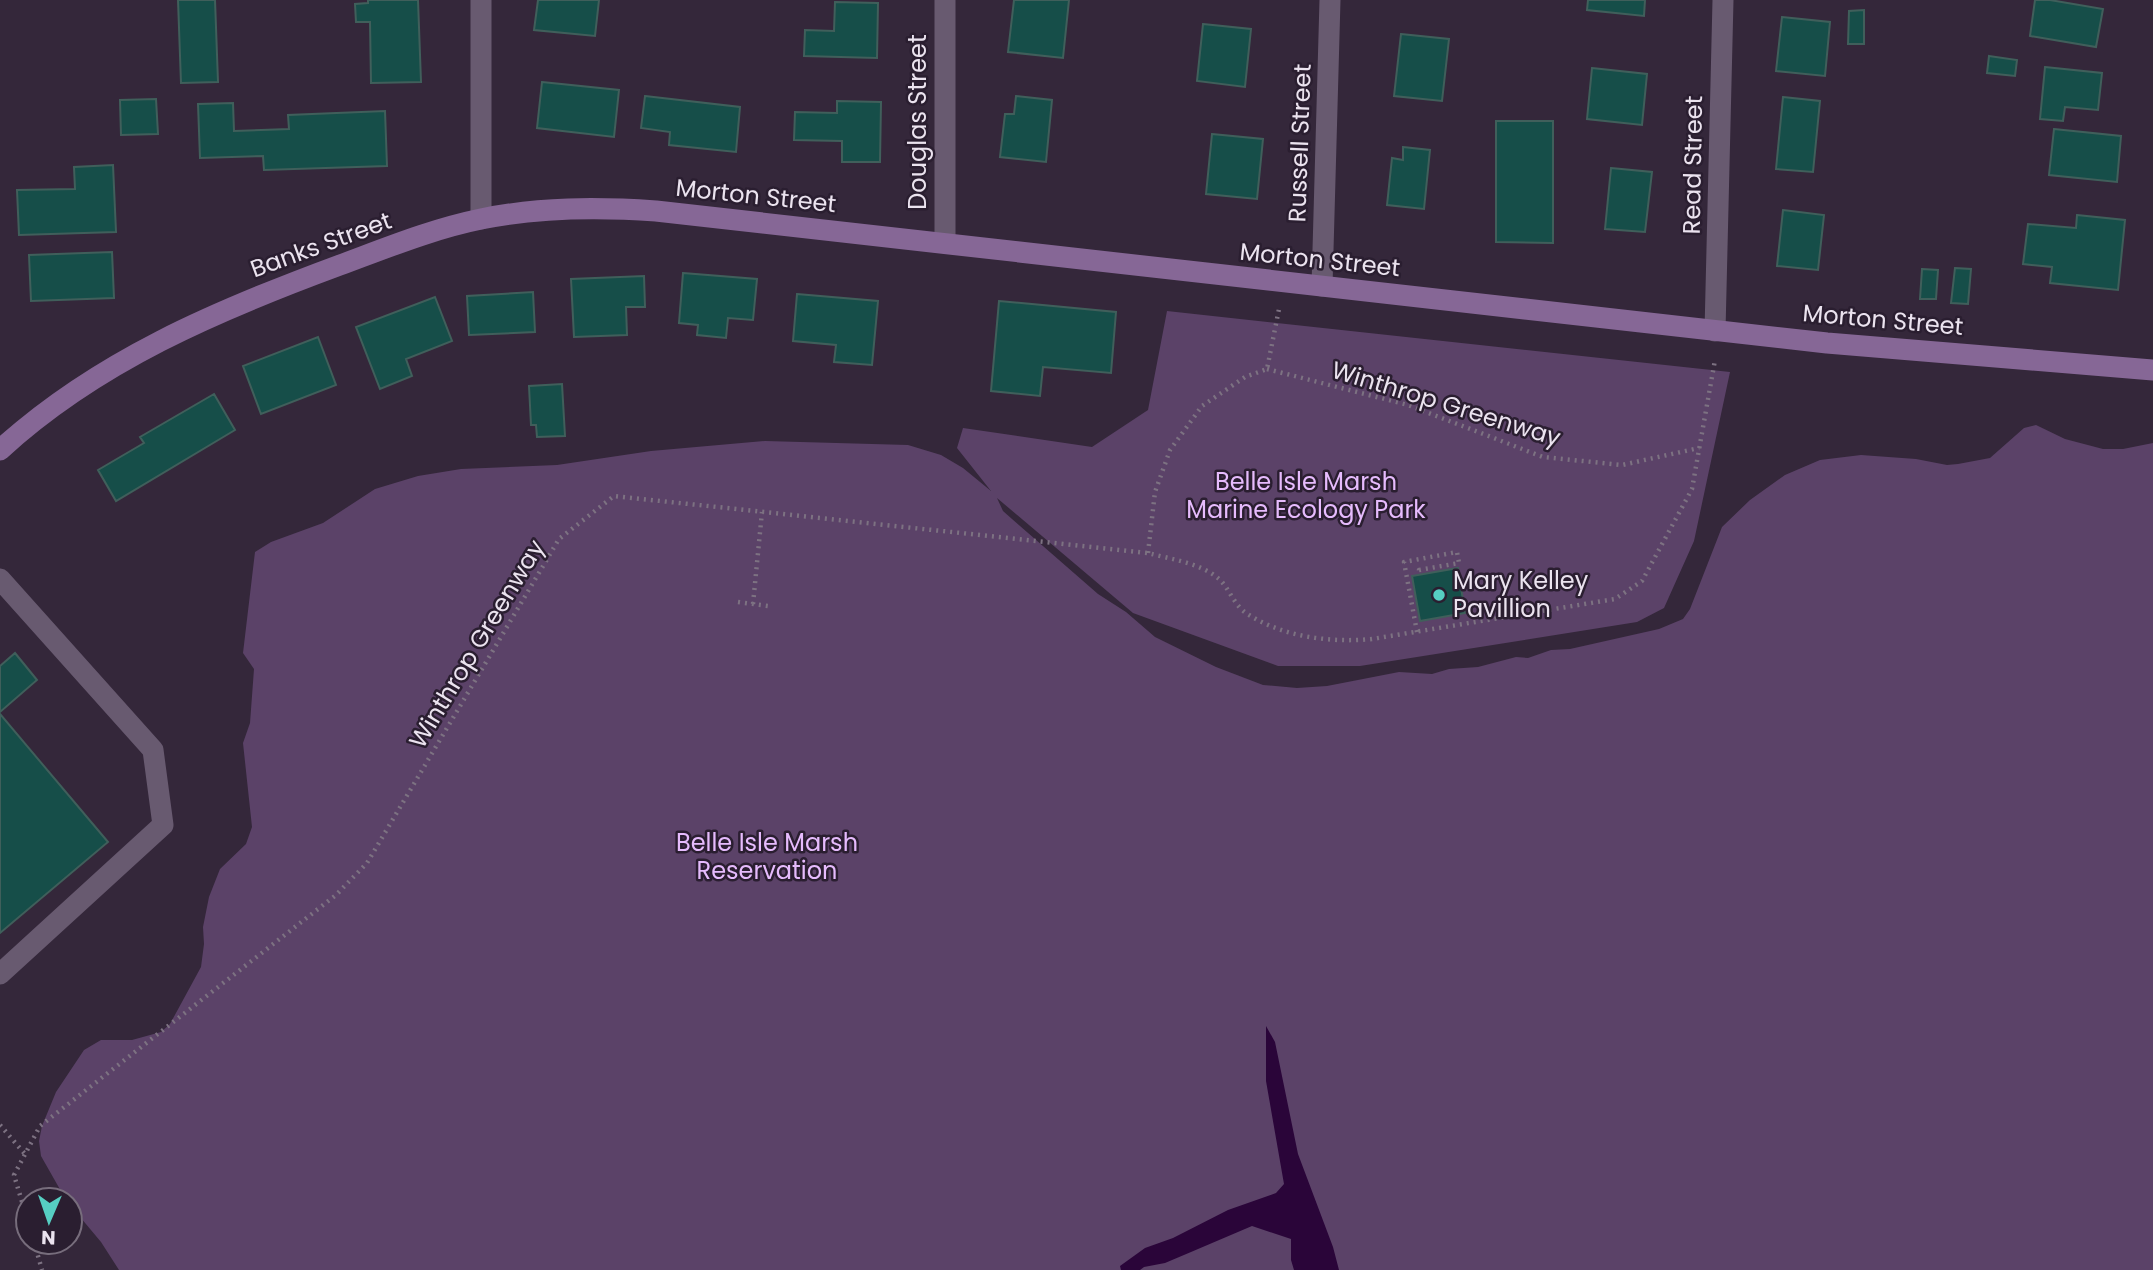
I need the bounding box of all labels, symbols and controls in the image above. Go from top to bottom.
street label: Douglas Street [901,34,934,210]
street label: Russell Street [1280,63,1319,223]
street label: Read Street [1675,95,1710,235]
street label: Morton Street [674,171,838,220]
street label: Banks Street [246,204,396,285]
street label: Morton Street [1238,235,1402,284]
street label: Morton Street [1801,296,1965,343]
street label: Winthrop Greenway [1328,353,1565,454]
park label: Belle Isle Marsh Marine Ecology Park [1186,465,1426,526]
street label: Winthrop Greenway [401,533,552,754]
place label: Mary Kelley Pavillion [1453,564,1589,625]
marker: Mary Kelley Pavillion [1431,587,1447,603]
park label: Belle Isle Marsh Reservation [676,826,858,887]
north arrow [14,1186,84,1256]
text: N [41,1224,56,1251]

